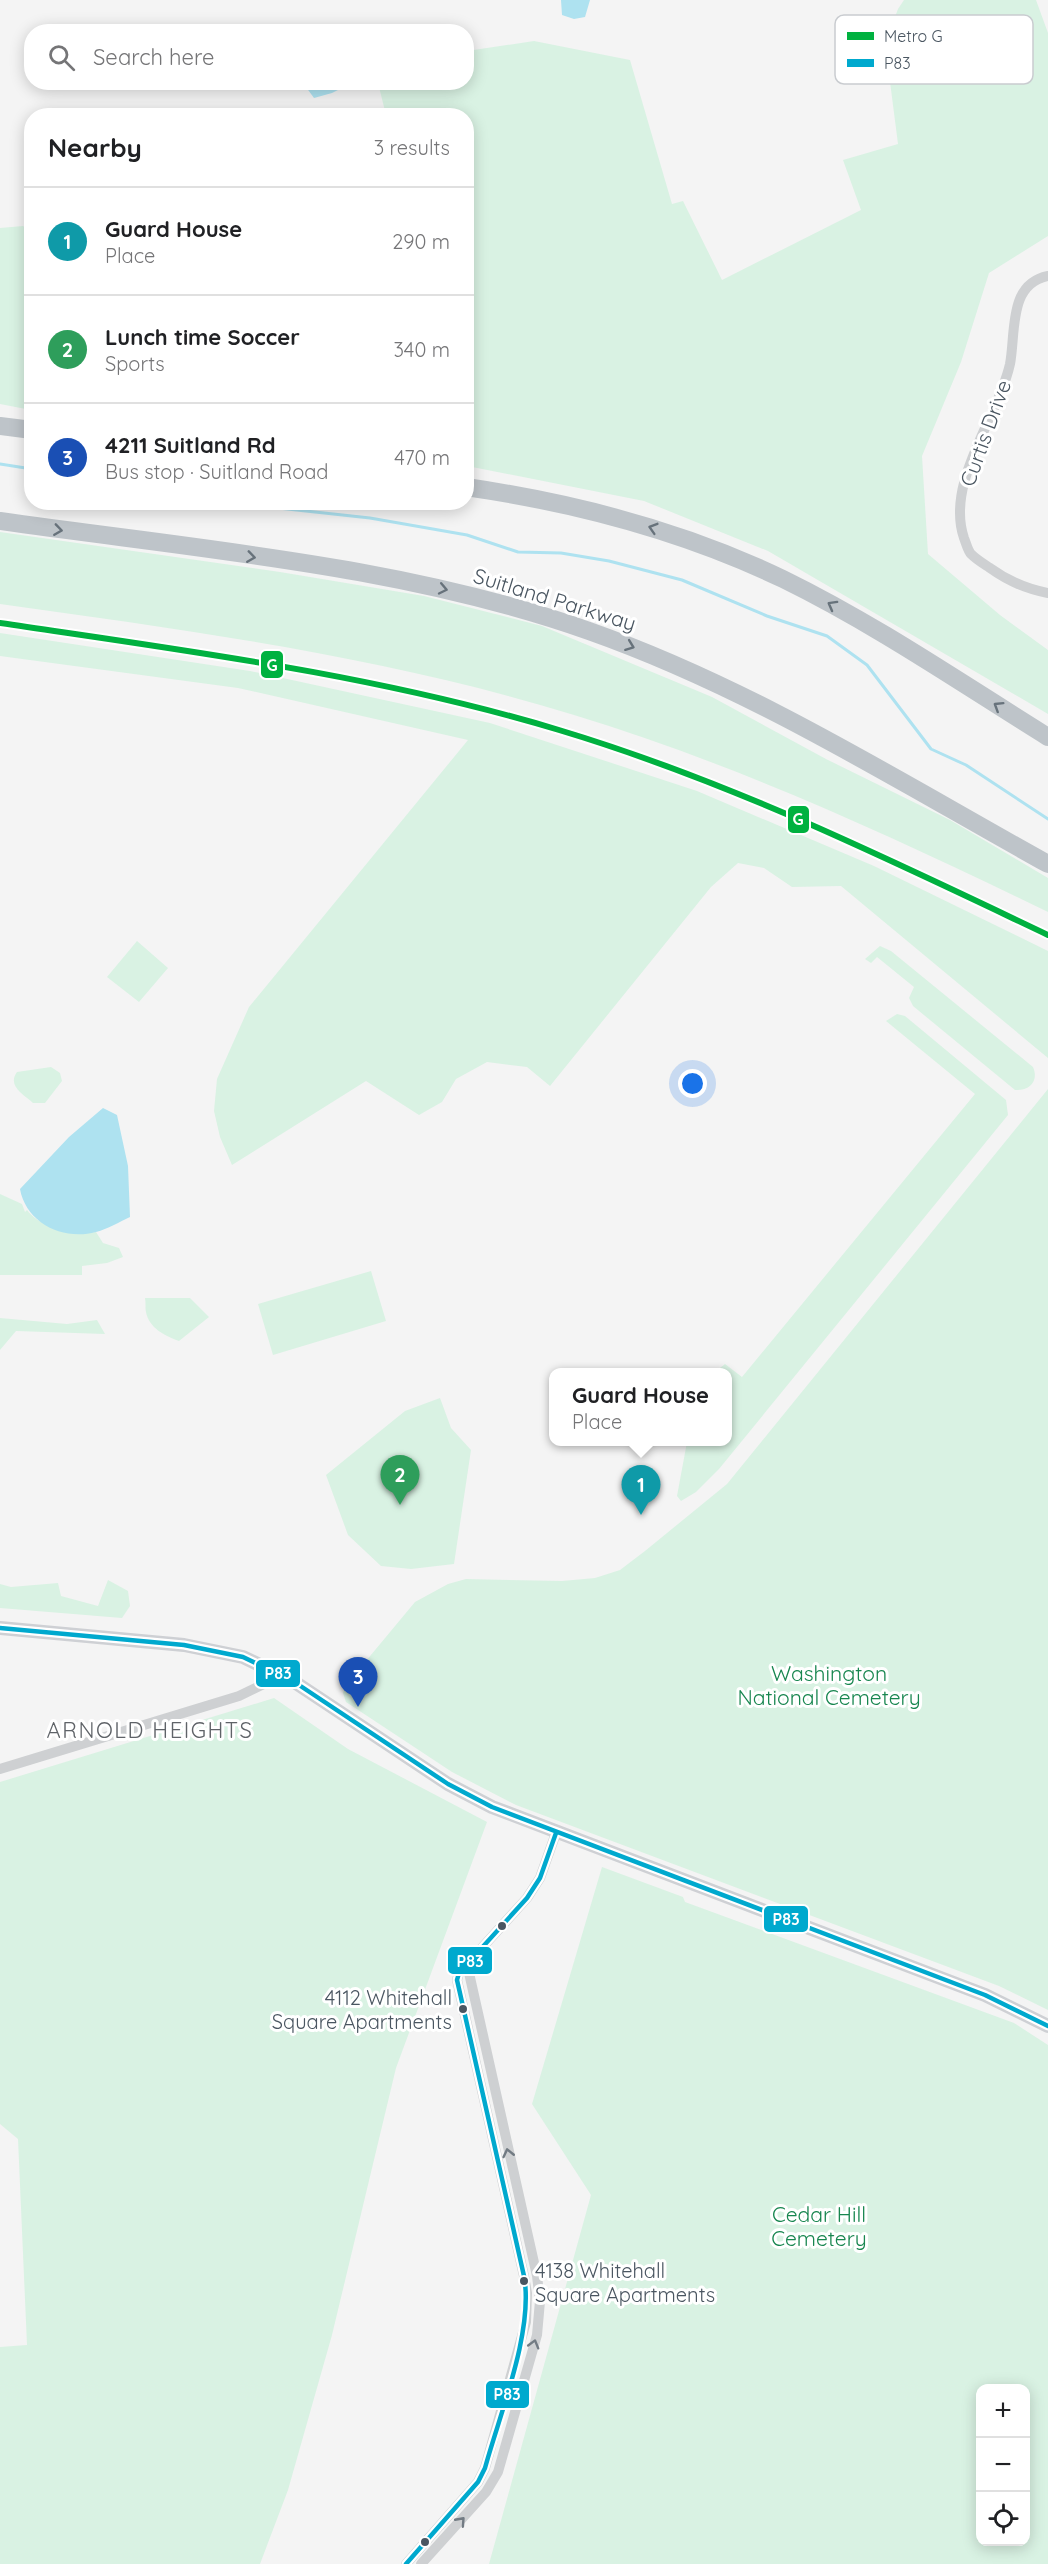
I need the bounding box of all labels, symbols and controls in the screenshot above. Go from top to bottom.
legend [835,15,1033,84]
search box [24,24,474,90]
text: Metro G [884,26,943,46]
icon: search [45,41,78,74]
text: Search here [93,43,214,71]
text: P83 [884,53,911,73]
text: Nearby [48,131,142,164]
text: 3 results [374,135,450,160]
text: Guard House [105,215,242,243]
text: 1 [64,229,71,254]
text: 290 m [392,229,450,254]
text: Place [105,243,155,268]
text: Lunch time Soccer [105,323,300,351]
text: 2 [62,337,73,362]
text: 340 m [393,337,450,362]
text: Sports [105,351,165,376]
street label: Curtis Drive [954,376,1016,490]
text: 4211 Suitland Rd [105,431,276,459]
text: 3 [62,445,73,470]
text: 470 m [394,445,450,470]
text: Bus stop · Suitland Road [105,459,328,484]
one-way arrow [53,523,63,535]
one-way arrow [648,523,659,535]
one-way arrow [246,550,256,563]
street label: Suitland Parkway [471,562,639,636]
one-way arrow [438,582,448,595]
one-way arrow [828,601,838,612]
one-way arrow [624,638,634,651]
line badge: G [260,650,284,679]
text: G [266,655,278,675]
one-way arrow [994,703,1005,714]
line badge: G [787,805,810,834]
text: G [792,809,804,829]
your location [678,1069,707,1098]
popup [549,1368,732,1446]
text: Guard House [572,1381,709,1409]
text: Place [572,1409,622,1434]
pin: 2 [380,1456,420,1505]
pin: 1 [622,1466,660,1515]
pin: 3 [338,1658,378,1707]
line badge: P83 [255,1659,301,1688]
park label: Washington National Cemetery [737,1660,921,1710]
text: P83 [264,1663,292,1683]
district label: ARNOLD HEIGHTS [47,1716,254,1744]
line badge: P83 [763,1905,809,1933]
text: P83 [772,1909,800,1929]
unlabelled marker [496,1920,508,1932]
line badge: P83 [447,1946,493,1975]
text: P83 [456,1951,484,1971]
place label: 4112 Whitehall Square Apartments [272,1985,452,2034]
marker: 4112 Whitehall Square Apartments [457,2003,469,2015]
one-way arrow [503,2148,516,2158]
park label: Cedar Hill Cemetery [771,2201,867,2251]
place label: 4138 Whitehall Square Apartments [535,2258,715,2307]
marker: 4138 Whitehall Square Apartments [518,2275,530,2287]
one-way arrow [527,2339,540,2349]
line badge: P83 [485,2380,530,2409]
text: P83 [493,2384,521,2404]
map controls [976,2384,1030,2546]
button: + [976,2384,1030,2438]
button: − [976,2438,1030,2492]
button: locate [976,2492,1030,2546]
one-way arrow [454,2517,465,2528]
unlabelled marker [419,2536,431,2548]

